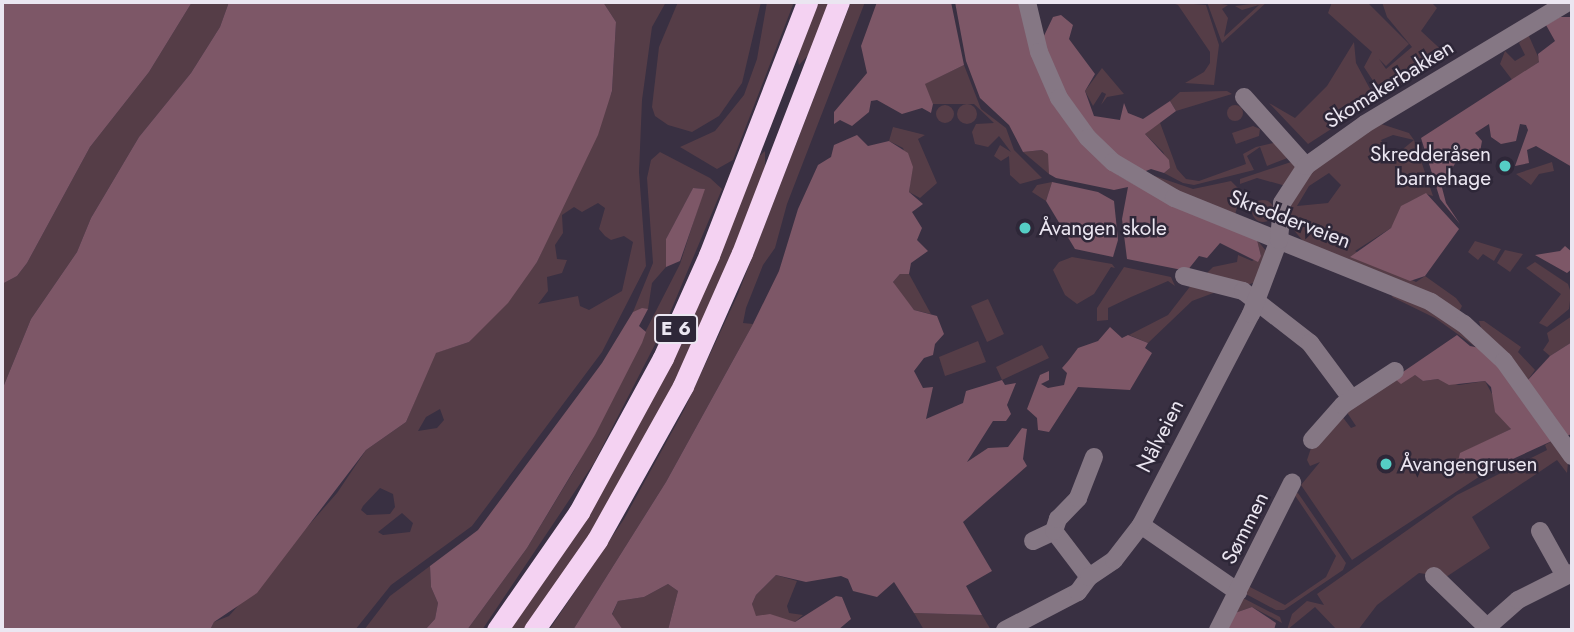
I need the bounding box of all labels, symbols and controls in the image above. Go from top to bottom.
street label: Skomakerbakken [1320,34,1458,134]
place label: Skredderåsen barnehage [1370,141,1491,191]
marker: Skredderåsen barnehage [1497,158,1513,174]
street label: Skredderveien [1226,184,1354,254]
place label: Åvangen skole [1039,215,1167,241]
marker: Åvangen skole [1017,220,1033,236]
road number: E 6 [653,314,699,344]
street label: Nålveien [1131,395,1189,477]
place label: Åvangengrusen [1400,451,1537,477]
marker: Åvangengrusen [1378,456,1394,472]
street label: Sømmen [1216,488,1274,568]

